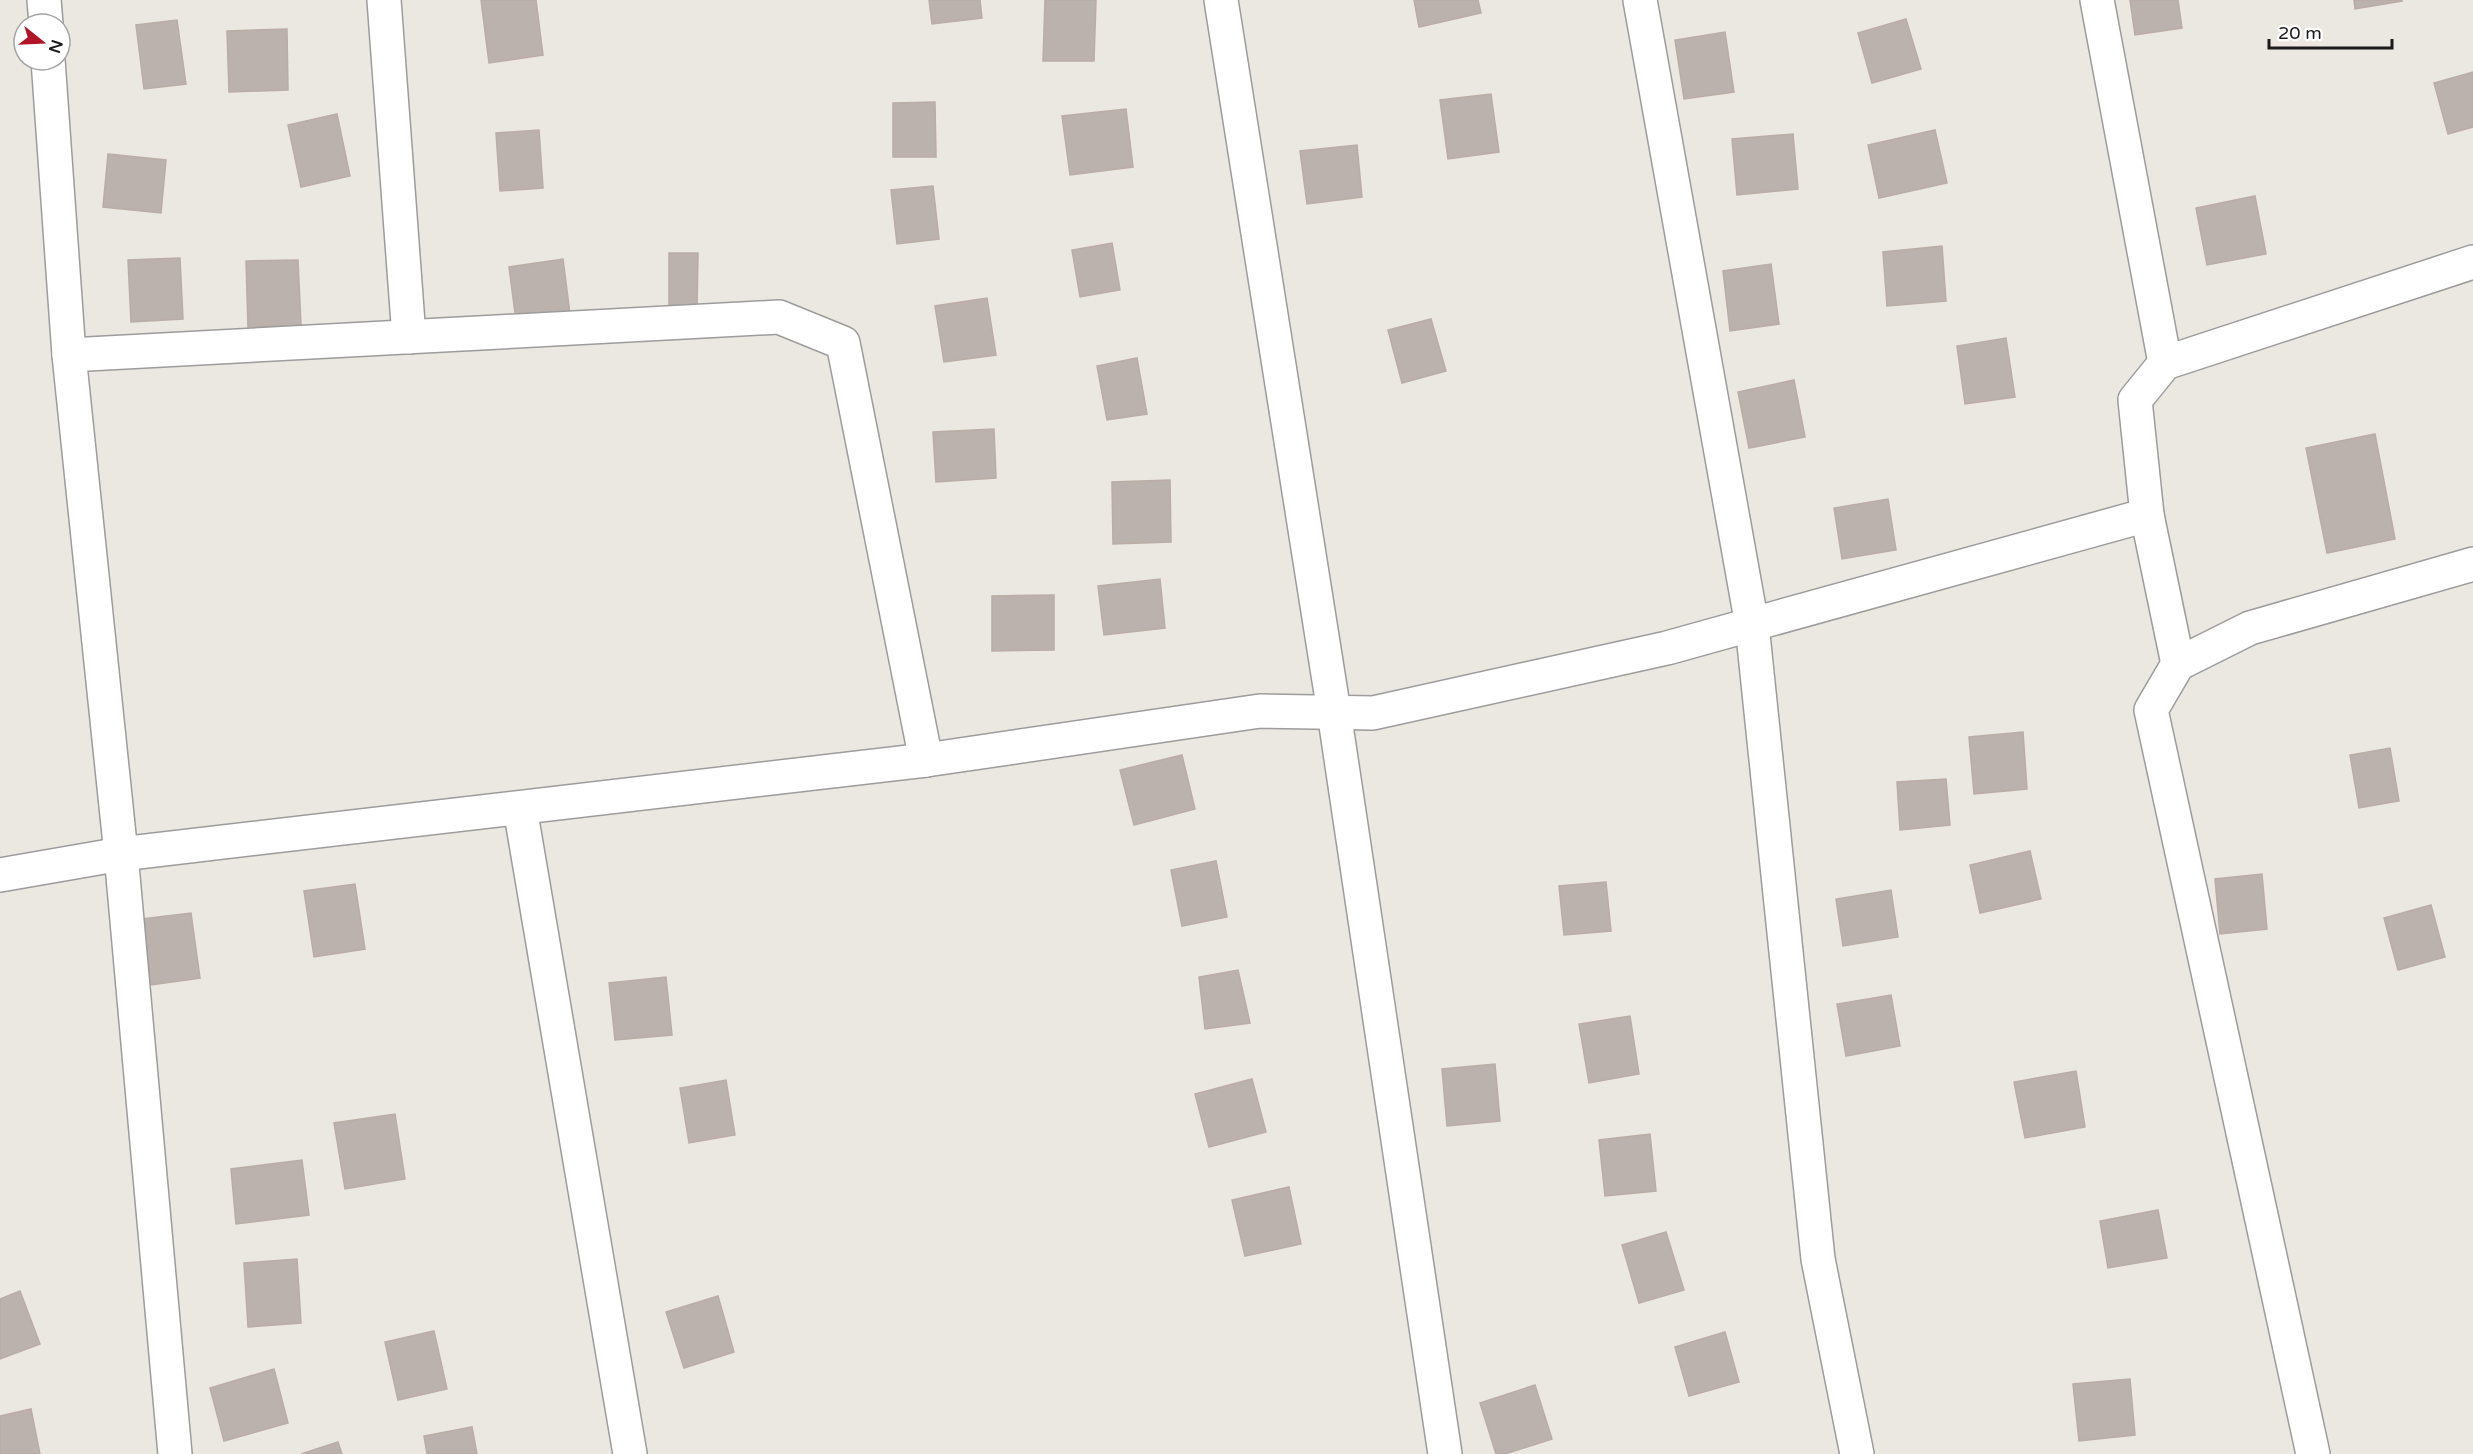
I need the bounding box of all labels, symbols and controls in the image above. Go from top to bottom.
north arrow [12,12,72,72]
scale bar [2269,12,2392,50]
text: 20 m [2278,22,2322,44]
text: N [44,37,67,56]

